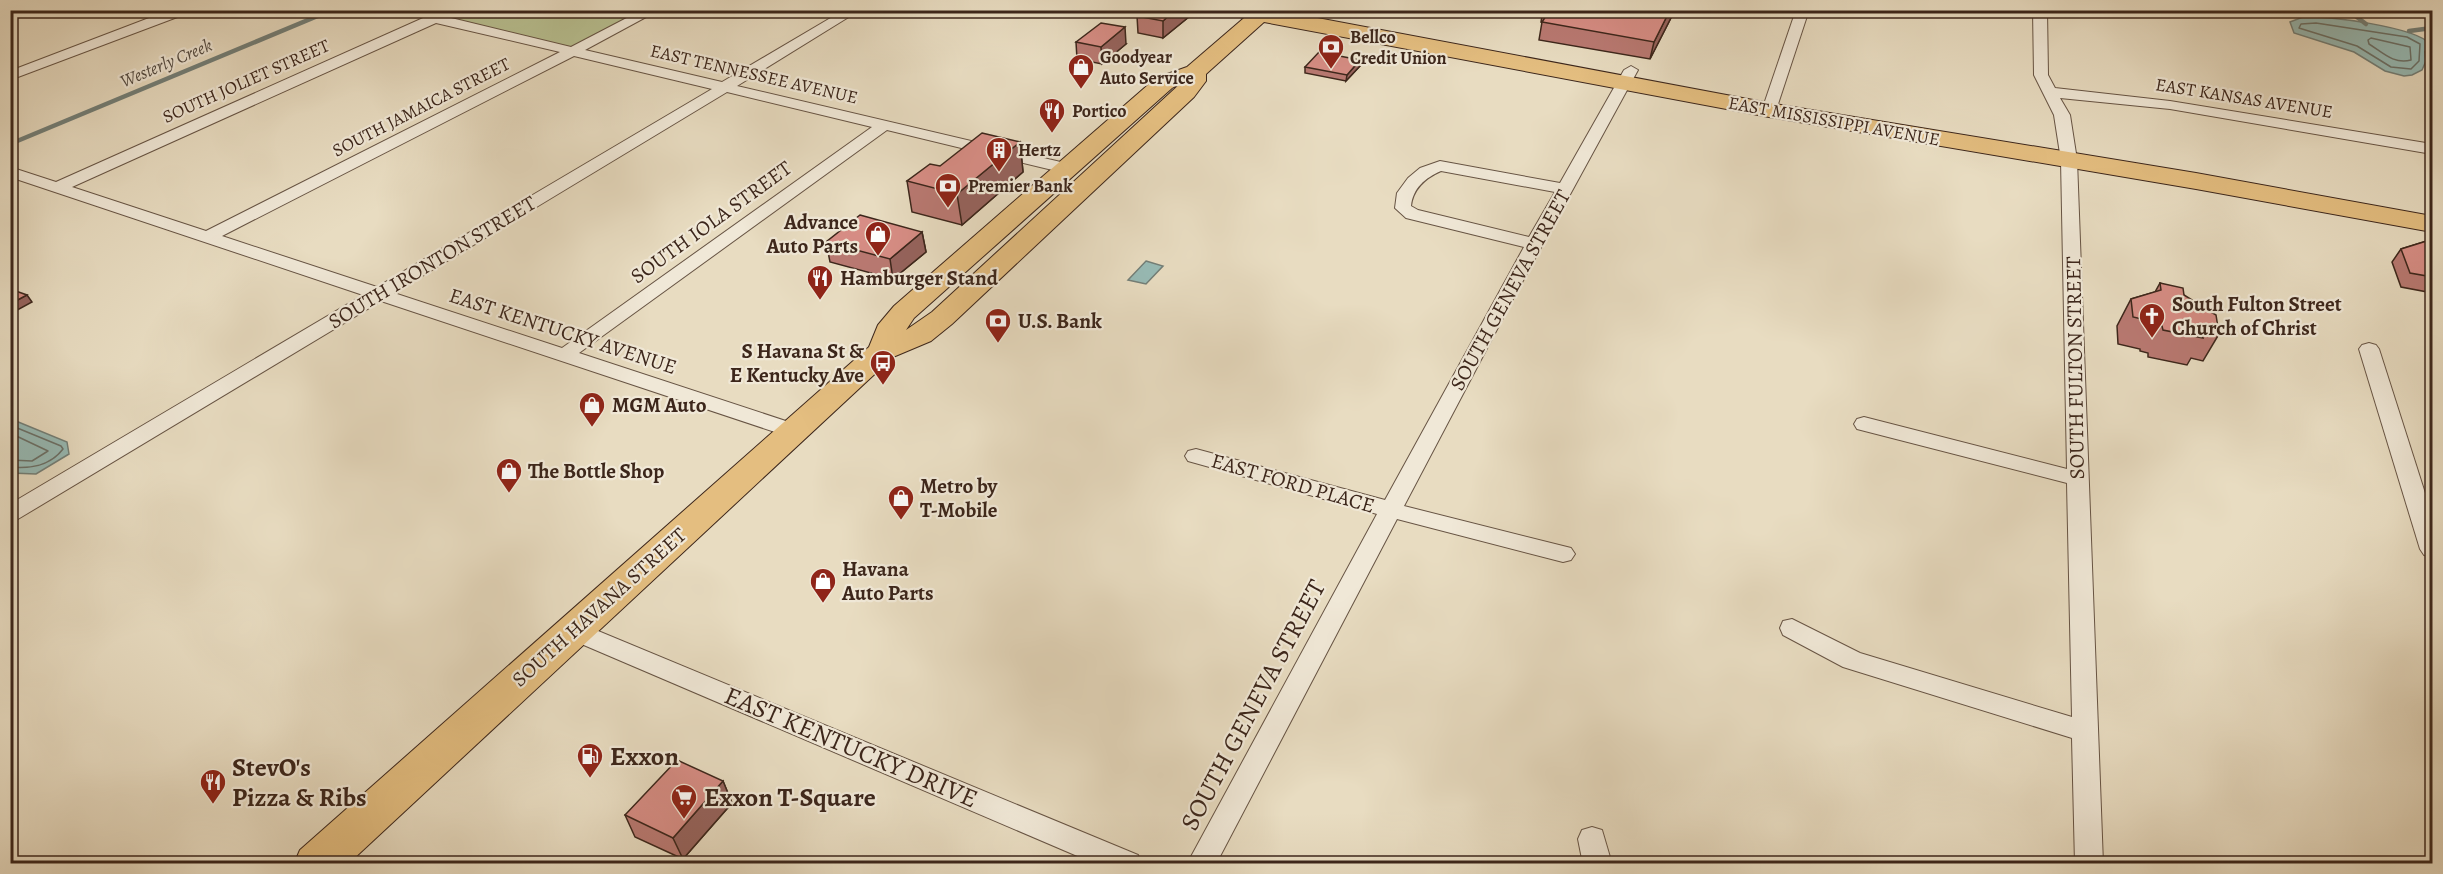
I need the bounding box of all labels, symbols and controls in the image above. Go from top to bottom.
place label: Bellco Credit Union [1350,25,1447,70]
bank icon: Bellco Credit Union [1316,32,1346,70]
water label: Westerly Creek [116,33,216,93]
street label: SOUTH JOLIET STREET [159,33,333,129]
street label: EAST TENNESSEE AVENUE [648,38,860,110]
place label: Goodyear Auto Service [1099,45,1194,90]
street label: SOUTH JAMAICA STREET [328,52,514,162]
shop icon: Goodyear Auto Service [1066,52,1096,90]
street label: EAST KANSAS AVENUE [2154,72,2334,124]
street label: EAST MISSISSIPPI AVENUE [1726,91,1942,151]
restaurant icon: Portico [1037,96,1067,134]
place label: Portico [1072,99,1126,123]
building icon: Hertz [984,135,1014,173]
place label: Hertz [1018,138,1061,162]
street label: SOUTH IOLA STREET [625,154,798,290]
bank icon: Premier Bank [933,171,963,209]
place label: Premier Bank [968,174,1073,198]
street label: SOUTH GENEVA STREET [1443,184,1577,395]
street label: SOUTH IRONTON STREET [323,189,541,335]
place label: Advance Auto Parts [765,208,858,260]
shop icon: Advance Auto Parts [863,219,893,257]
street label: SOUTH FULTON STREET [2059,256,2091,480]
restaurant icon: Hamburger Stand [805,263,835,301]
place label: Hamburger Stand [840,264,999,292]
street label: EAST KENTUCKY AVENUE [446,281,680,381]
place label: South Fulton Street Church of Christ [2172,290,2342,342]
church icon: South Fulton Street Church of Christ [2137,301,2167,339]
bank icon: U.S. Bank [983,306,1013,344]
place label: U.S. Bank [1018,307,1102,335]
place label: S Havana St & E Kentucky Ave [730,337,865,389]
bus stop icon: S Havana St & E Kentucky Ave [868,348,898,386]
shop icon: MGM Auto [577,390,607,428]
place label: MGM Auto [612,391,707,419]
street label: EAST FORD PLACE [1208,446,1378,520]
shop icon: The Bottle Shop [494,456,524,494]
place label: The Bottle Shop [528,457,664,485]
place label: Metro by T-Mobile [920,472,998,524]
shop icon: Metro by T-Mobile [886,483,916,521]
street label: SOUTH HAVANA STREET [506,521,693,693]
place label: Havana Auto Parts [841,555,934,607]
shop icon: Havana Auto Parts [808,566,838,604]
street label: SOUTH GENEVA STREET [1172,574,1334,836]
street label: EAST KENTUCKY DRIVE [719,678,983,816]
place label: Exxon [610,739,679,774]
fuel station icon: Exxon [575,741,605,779]
place label: StevO's Pizza & Ribs [232,750,367,815]
restaurant icon: StevO's Pizza & Ribs [198,767,228,805]
place label: Exxon T-Square [704,780,876,815]
supermarket icon: Exxon T-Square [669,782,699,820]

